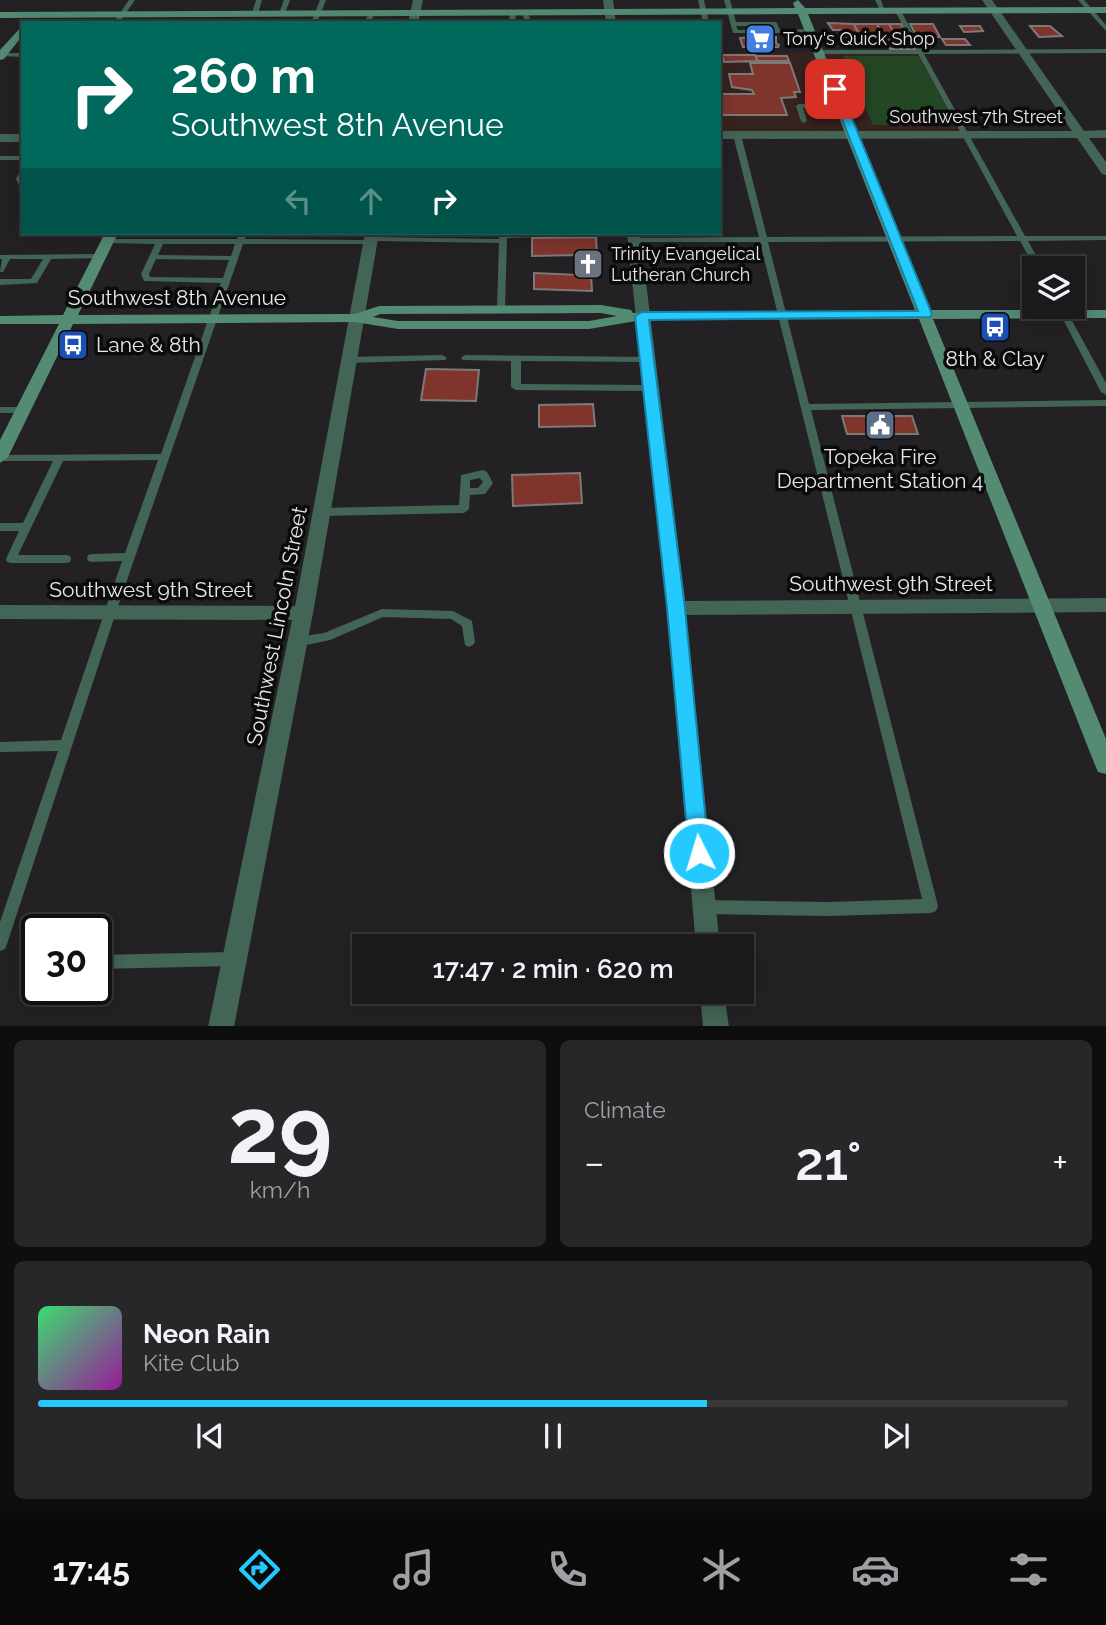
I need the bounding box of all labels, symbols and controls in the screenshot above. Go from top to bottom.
supermarket icon: Tony's Quick Shop [743,22,777,56]
place label: Tony's Quick Shop [783,28,935,49]
text: 260 m [171,47,316,104]
icon: right [56,49,147,140]
pin [805,59,865,119]
icon: arrive [816,70,854,108]
text: Southwest 8th Avenue [171,106,504,143]
street label: Southwest 7th Street [889,106,1063,127]
icon: left [279,182,317,220]
icon: ahead [352,182,390,220]
icon: right [425,182,463,220]
place label: Trinity Evangelical Lutheran Church [611,243,760,285]
church icon: Trinity Evangelical Lutheran Church [571,247,605,281]
map controls [1022,256,1085,319]
button: layers [1022,256,1085,319]
street label: Southwest 8th Avenue [68,285,286,310]
bus stop icon: 8th & Clay [978,310,1012,344]
bus stop icon: Lane & 8th [56,328,90,362]
place label: Lane & 8th [96,332,201,357]
place label: 8th & Clay [945,346,1045,371]
public building icon: Topeka Fire Department Station 4 [863,408,897,442]
place label: Topeka Fire Department Station 4 [777,444,983,493]
street label: Southwest Lincoln Street [241,504,312,747]
street label: Southwest 9th Street [789,571,993,596]
street label: Southwest 9th Street [49,577,253,602]
position arrow [662,816,736,890]
speed limit sign: 30 [21,914,112,1005]
text: 17:47 · 2 min · 620 m [432,954,674,984]
text: 29 [228,1077,332,1184]
text: Climate [584,1096,666,1123]
text: 21° [795,1131,862,1192]
text: − [584,1140,604,1185]
text: + [1052,1140,1068,1185]
text: km/h [250,1176,310,1203]
text: Neon Rain [143,1319,270,1349]
text: Kite Club [143,1349,240,1376]
icon: previous [191,1417,229,1455]
icon: pause [534,1417,572,1455]
icon: next [877,1417,915,1455]
icon: directions [235,1545,284,1594]
icon: music [389,1545,438,1594]
icon: phone [543,1545,592,1594]
icon: climate [697,1545,746,1594]
icon: car [851,1545,900,1594]
icon: filters [1004,1545,1053,1594]
text: 17:45 [52,1551,130,1588]

